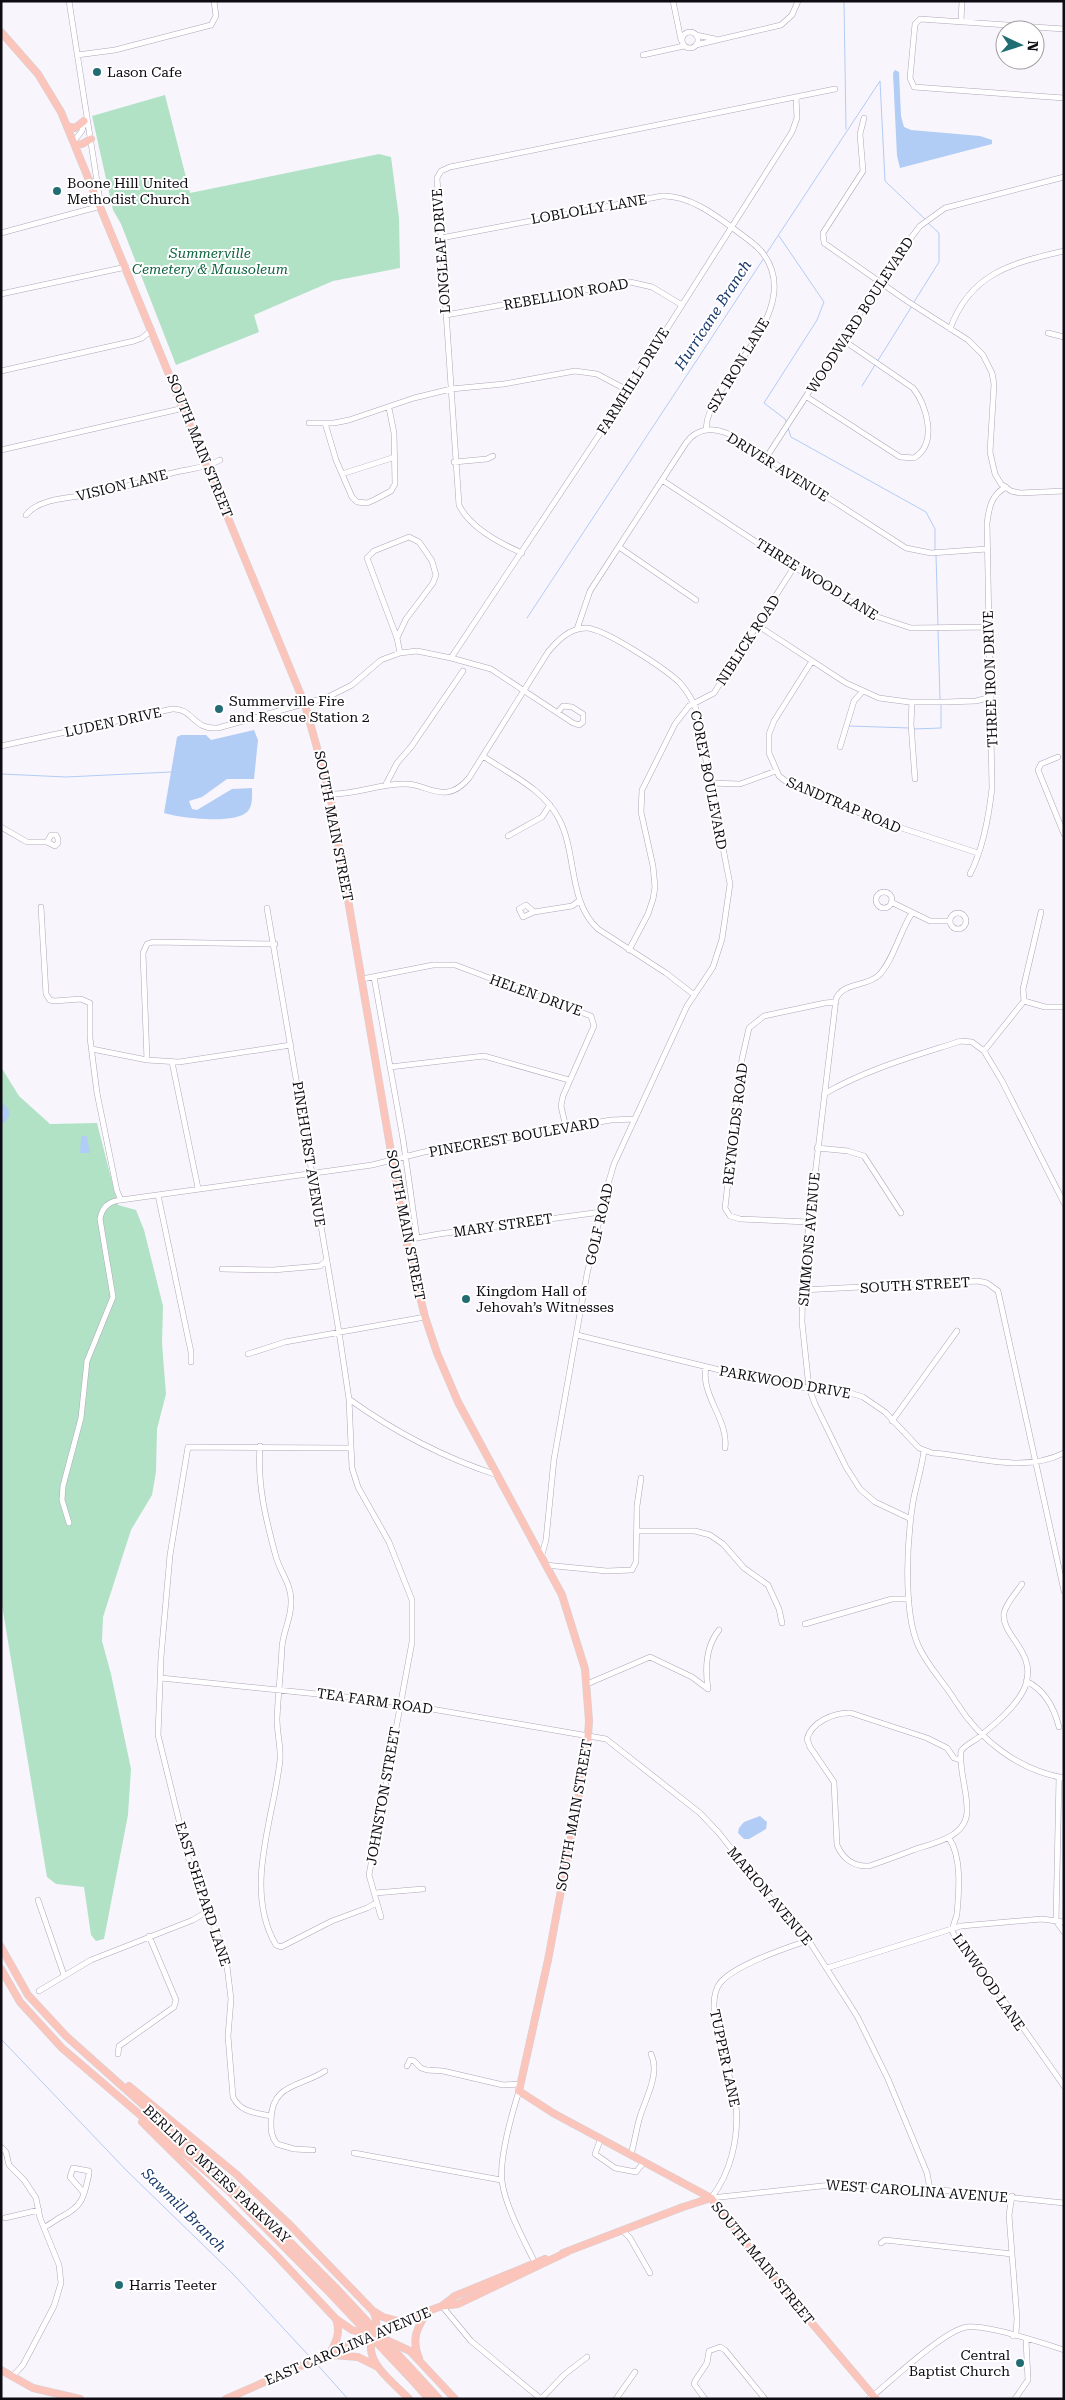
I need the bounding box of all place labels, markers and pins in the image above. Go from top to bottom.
place label: Lason Cafe [107,64,182,80]
marker: Lason Cafe [91,66,103,78]
place label: Boone Hill United Methodist Church [67,175,190,207]
marker: Boone Hill United Methodist Church [51,185,63,197]
place label: Summerville Fire and Rescue Station 2 [229,693,370,725]
marker: Summerville Fire and Rescue Station 2 [213,703,225,715]
place label: Kingdom Hall of Jehovah’s Witnesses [476,1283,614,1315]
marker: Kingdom Hall of Jehovah’s Witnesses [460,1293,472,1305]
place label: Harris Teeter [129,2277,217,2293]
marker: Harris Teeter [113,2279,125,2291]
place label: Central Baptist Church [909,2347,1011,2379]
marker: Central Baptist Church [1014,2357,1026,2369]

